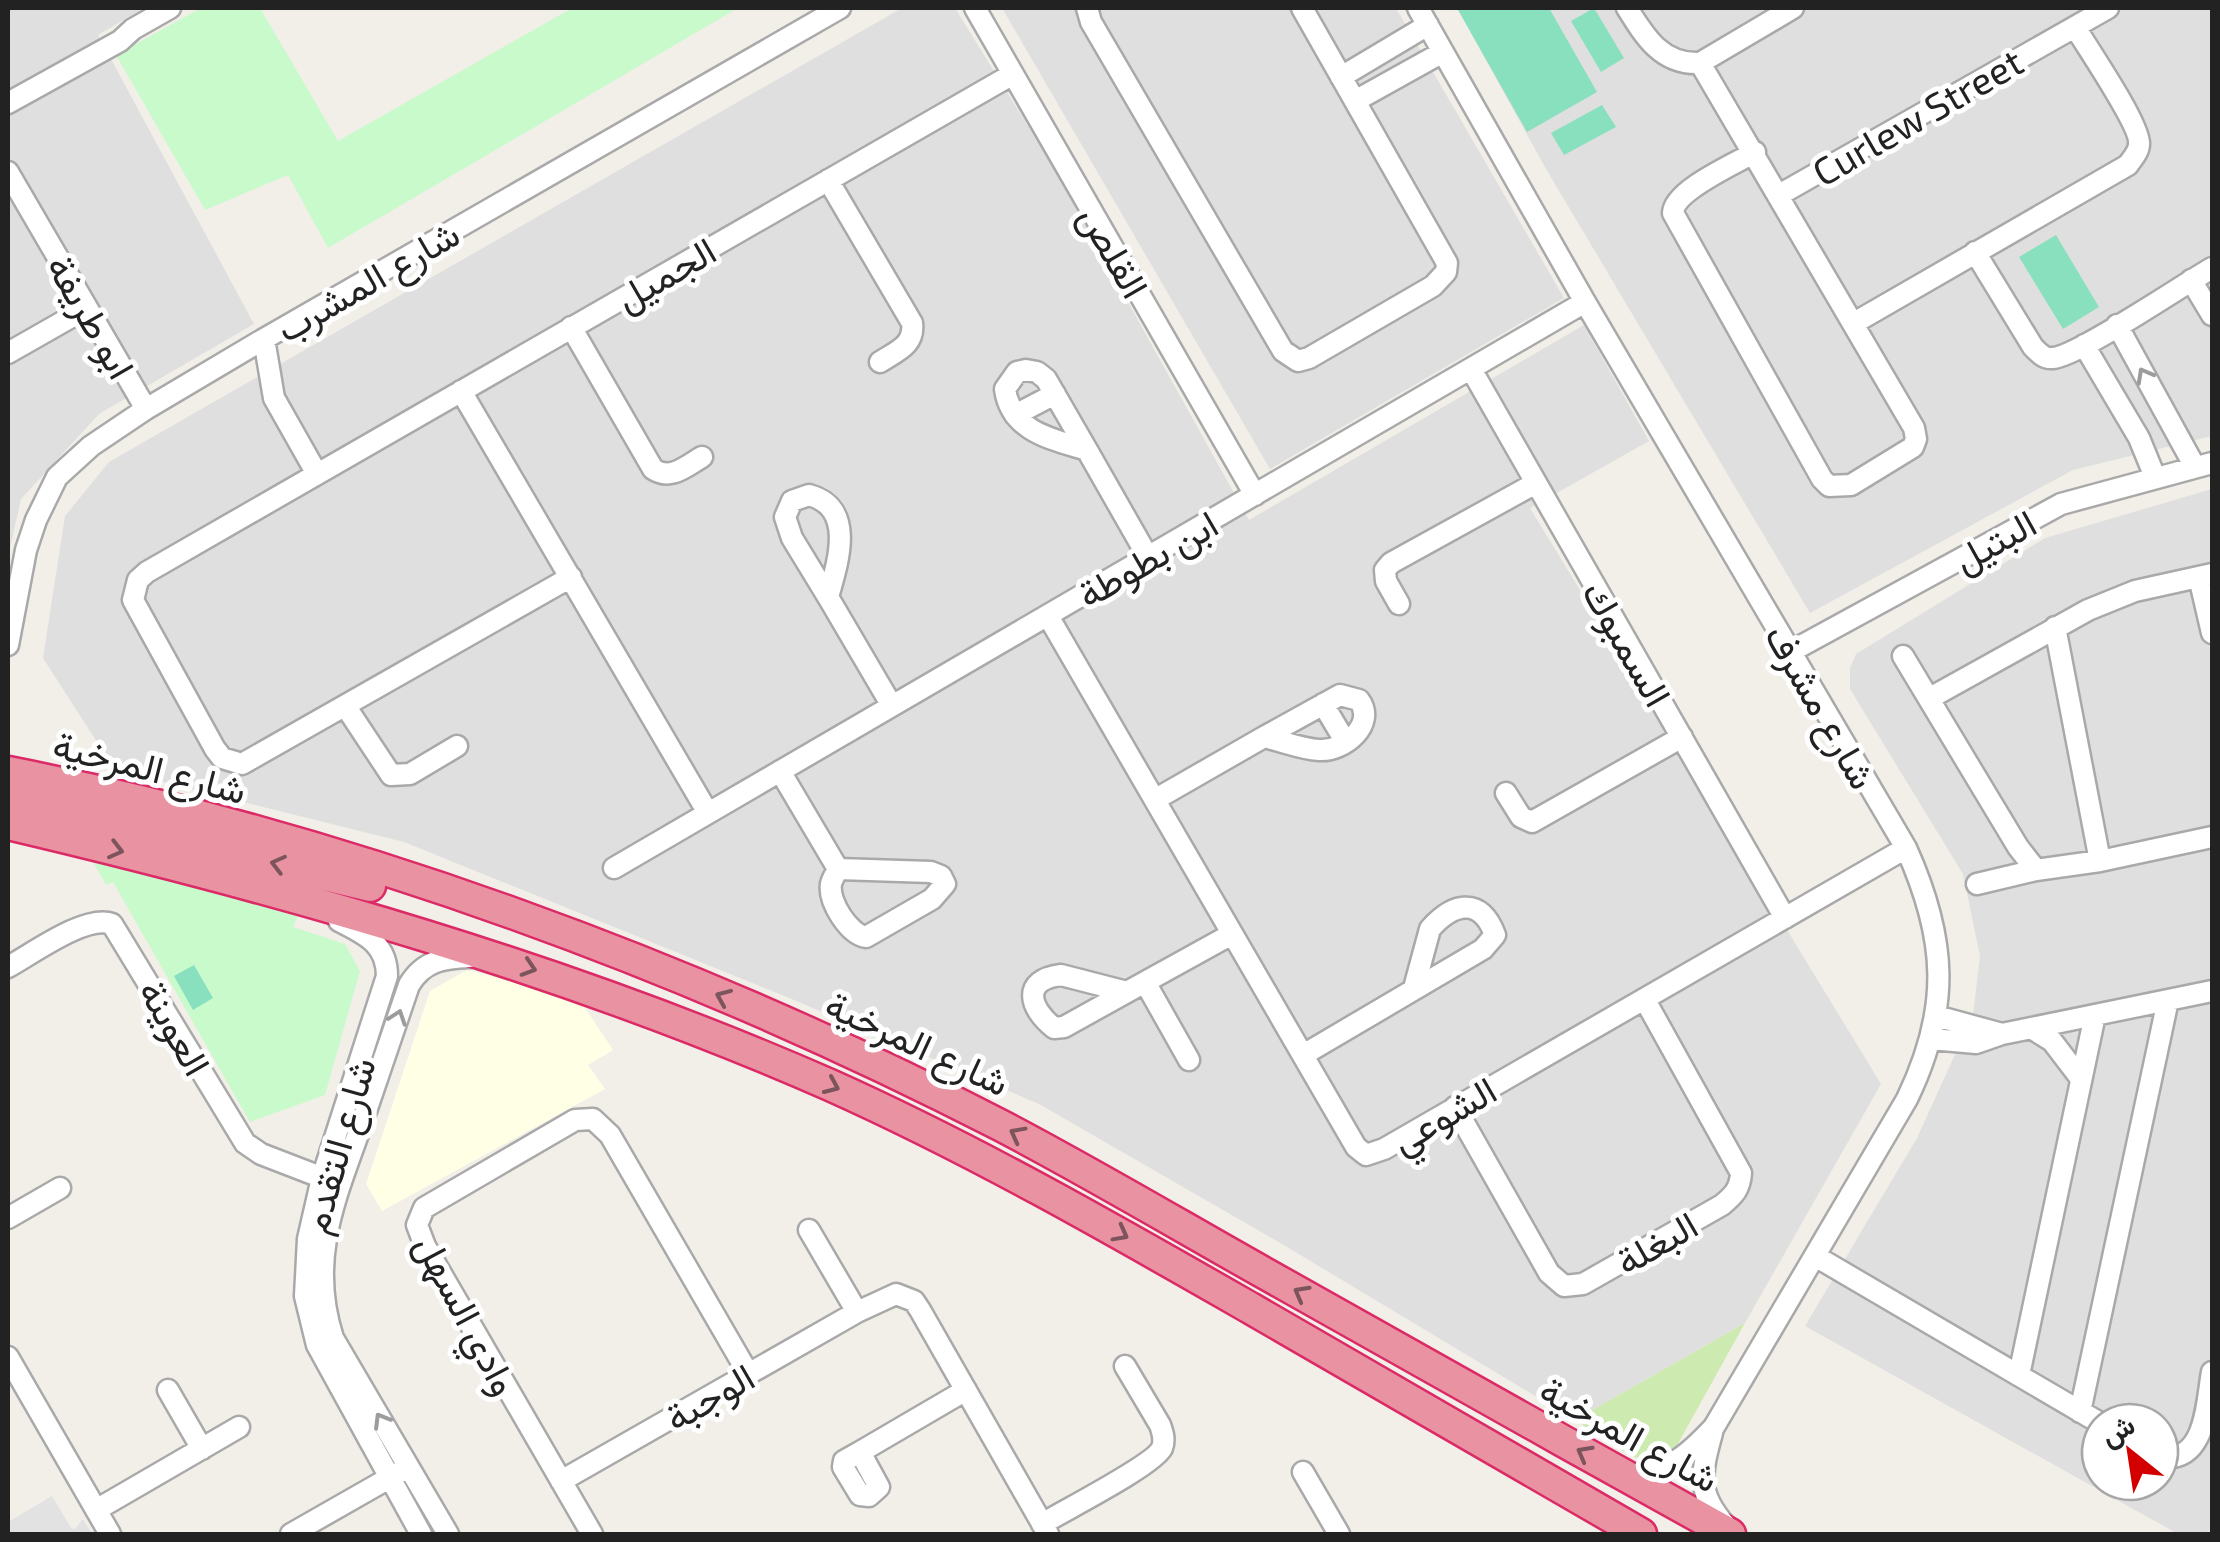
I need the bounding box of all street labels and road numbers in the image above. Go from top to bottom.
street label: Curlew Street [1804,37,2030,195]
street label: القلص [1069,197,1160,306]
street label: شارع المشرب [267,209,469,355]
street label: الجميل [607,226,724,322]
street label: ابو طريفة [37,246,146,387]
street label: البتيل [1945,499,2044,583]
street label: ابن بطوطة [1069,500,1226,618]
street label: السمبوك [1572,572,1682,715]
street label: شارع مشرف [1752,616,1887,799]
street label: شارع المرخية [48,720,251,817]
street label: العوينة [129,971,222,1084]
street label: شارع المرخية [817,980,1017,1109]
street label: شارع التقدم [290,1052,389,1240]
street label: الشوعي [1382,1066,1509,1171]
street label: البغلة [1607,1200,1705,1284]
street label: وادي السهل [398,1226,529,1407]
street label: الوجبة [656,1352,763,1441]
street label: شارع المرخية [1530,1365,1727,1505]

